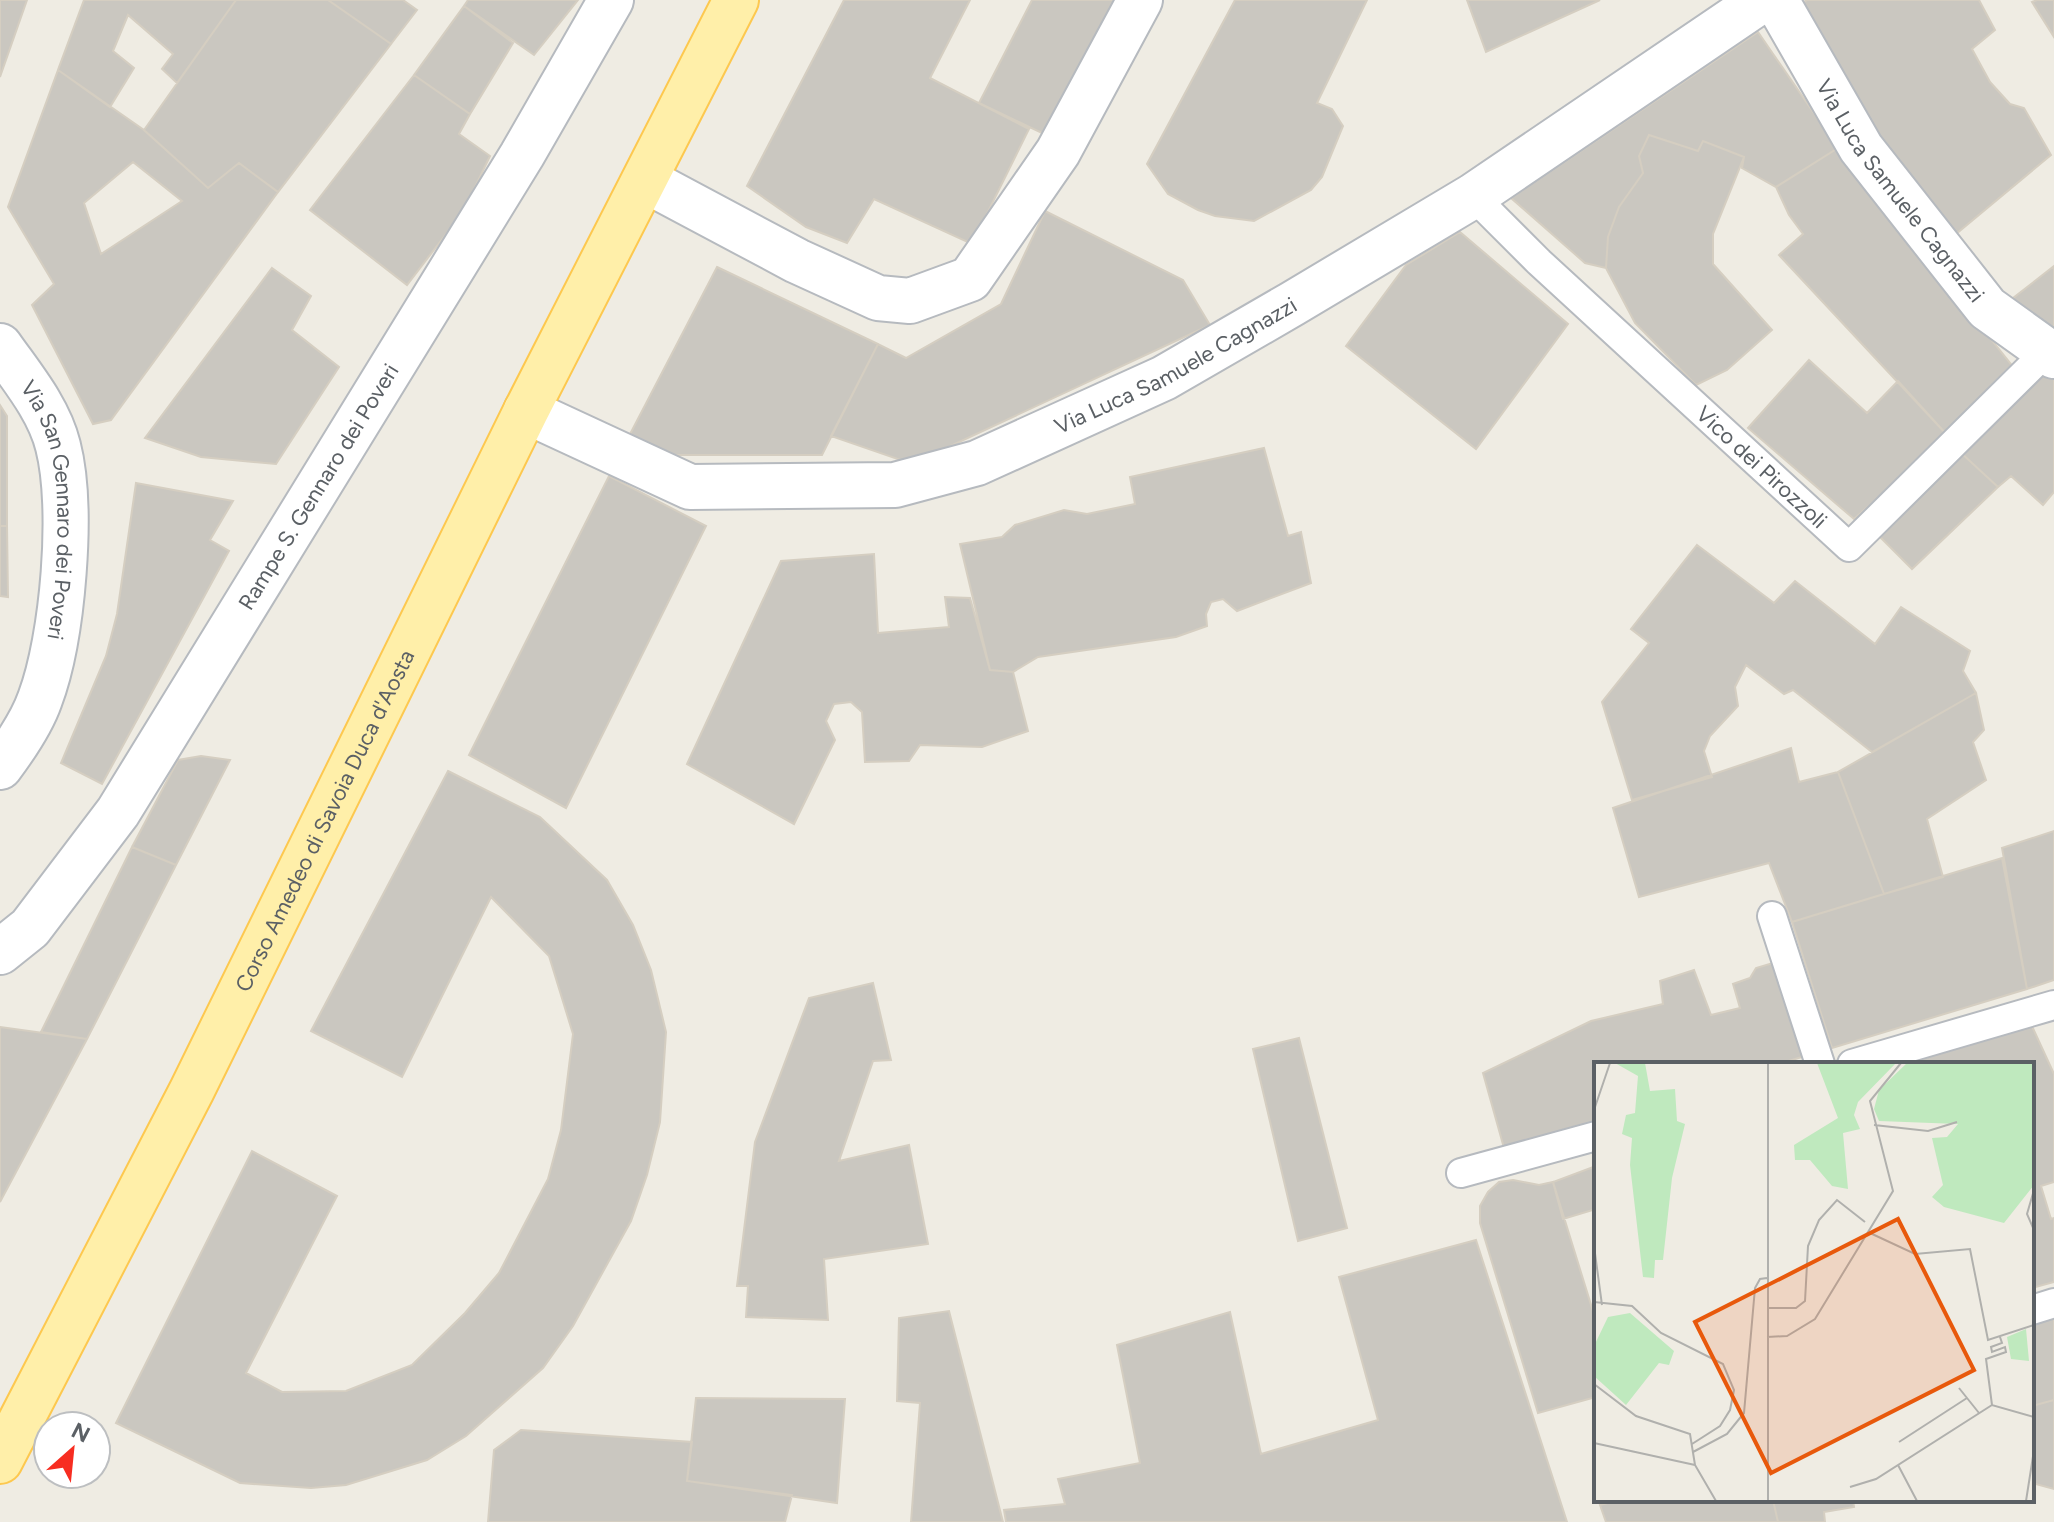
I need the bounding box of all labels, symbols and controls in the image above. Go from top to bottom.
street label: Via Luca Samuele Cagnazzi [1810,74,1990,308]
street label: Via Luca Samuele Cagnazzi [1050,291,1302,440]
street label: Rampe S. Gennaro dei Poveri [233,359,404,615]
street label: Via San Gennaro dei Poveri [15,375,79,642]
street label: Vico dei Pirozzoli [1690,400,1833,534]
street label: Corso Amedeo di Savoia Duca d'Aosta [230,645,420,996]
inset map [1594,1062,2034,1502]
north arrow [32,1410,112,1490]
text: N [67,1417,95,1449]

